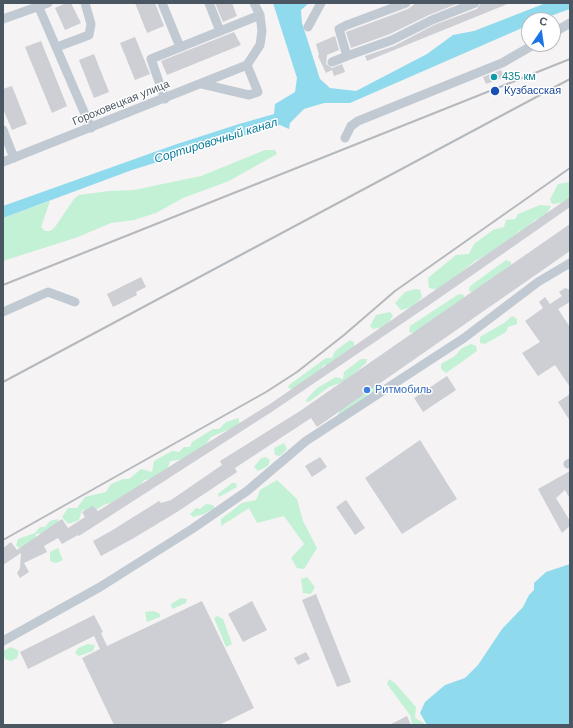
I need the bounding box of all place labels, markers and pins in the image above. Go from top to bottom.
place label: 435 км [502,70,536,84]
marker: 435 км [489,72,499,82]
place label: Кузбасская [504,84,561,98]
marker: Кузбасская [489,85,501,97]
place label: Ритмобиль [375,383,432,397]
marker: Ритмобиль [362,385,372,395]

